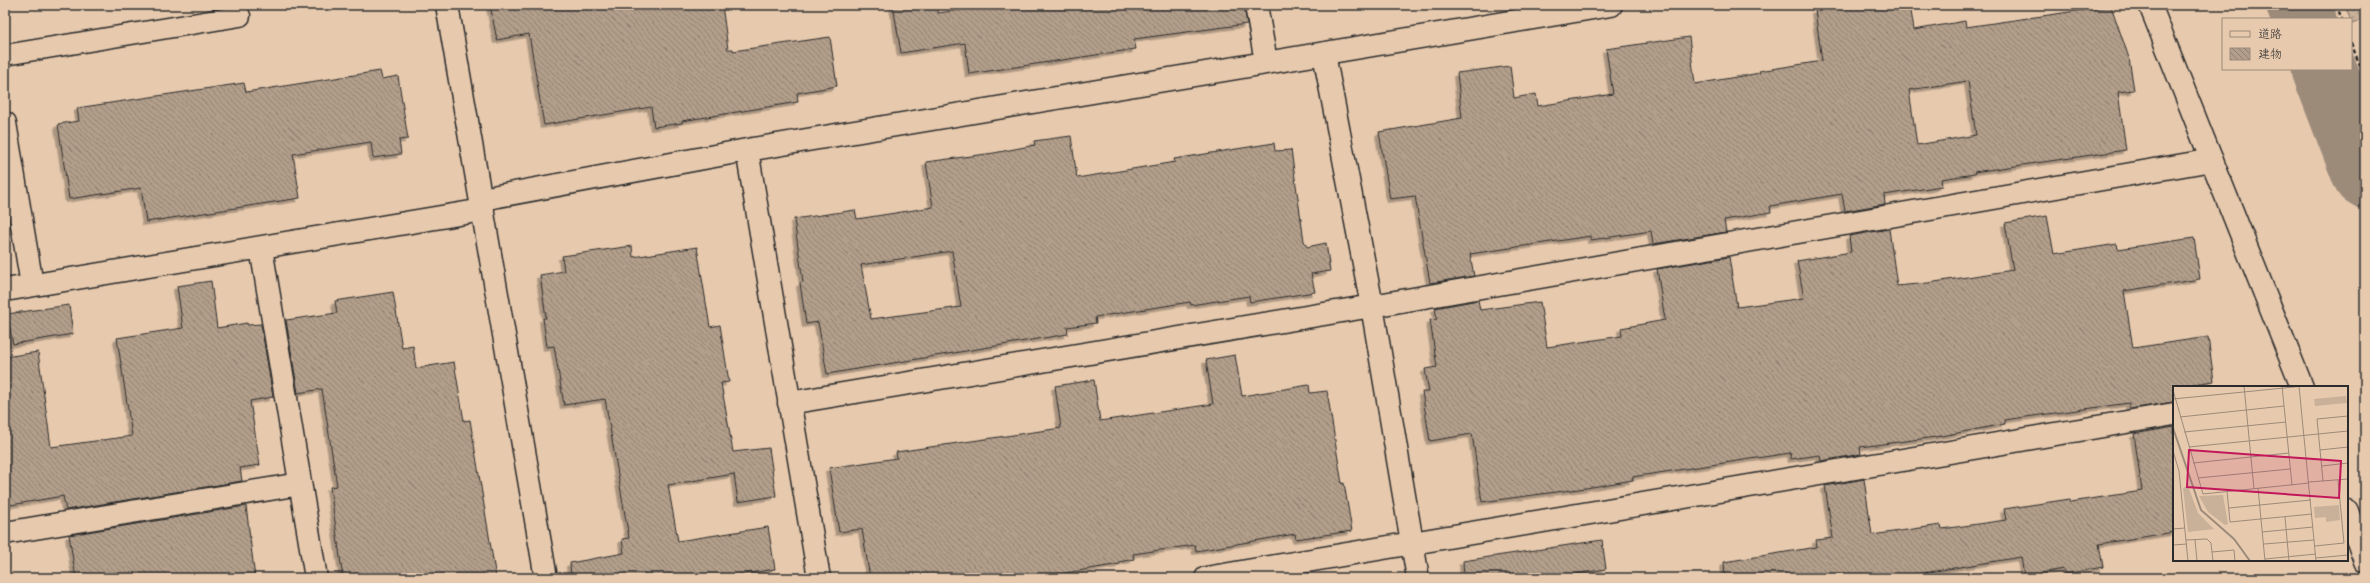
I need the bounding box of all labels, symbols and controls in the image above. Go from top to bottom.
legend [2222,18,2352,70]
text: 道路 [2258,26,2282,41]
text: 建物 [2258,46,2282,61]
inset map [2173,386,2348,561]

